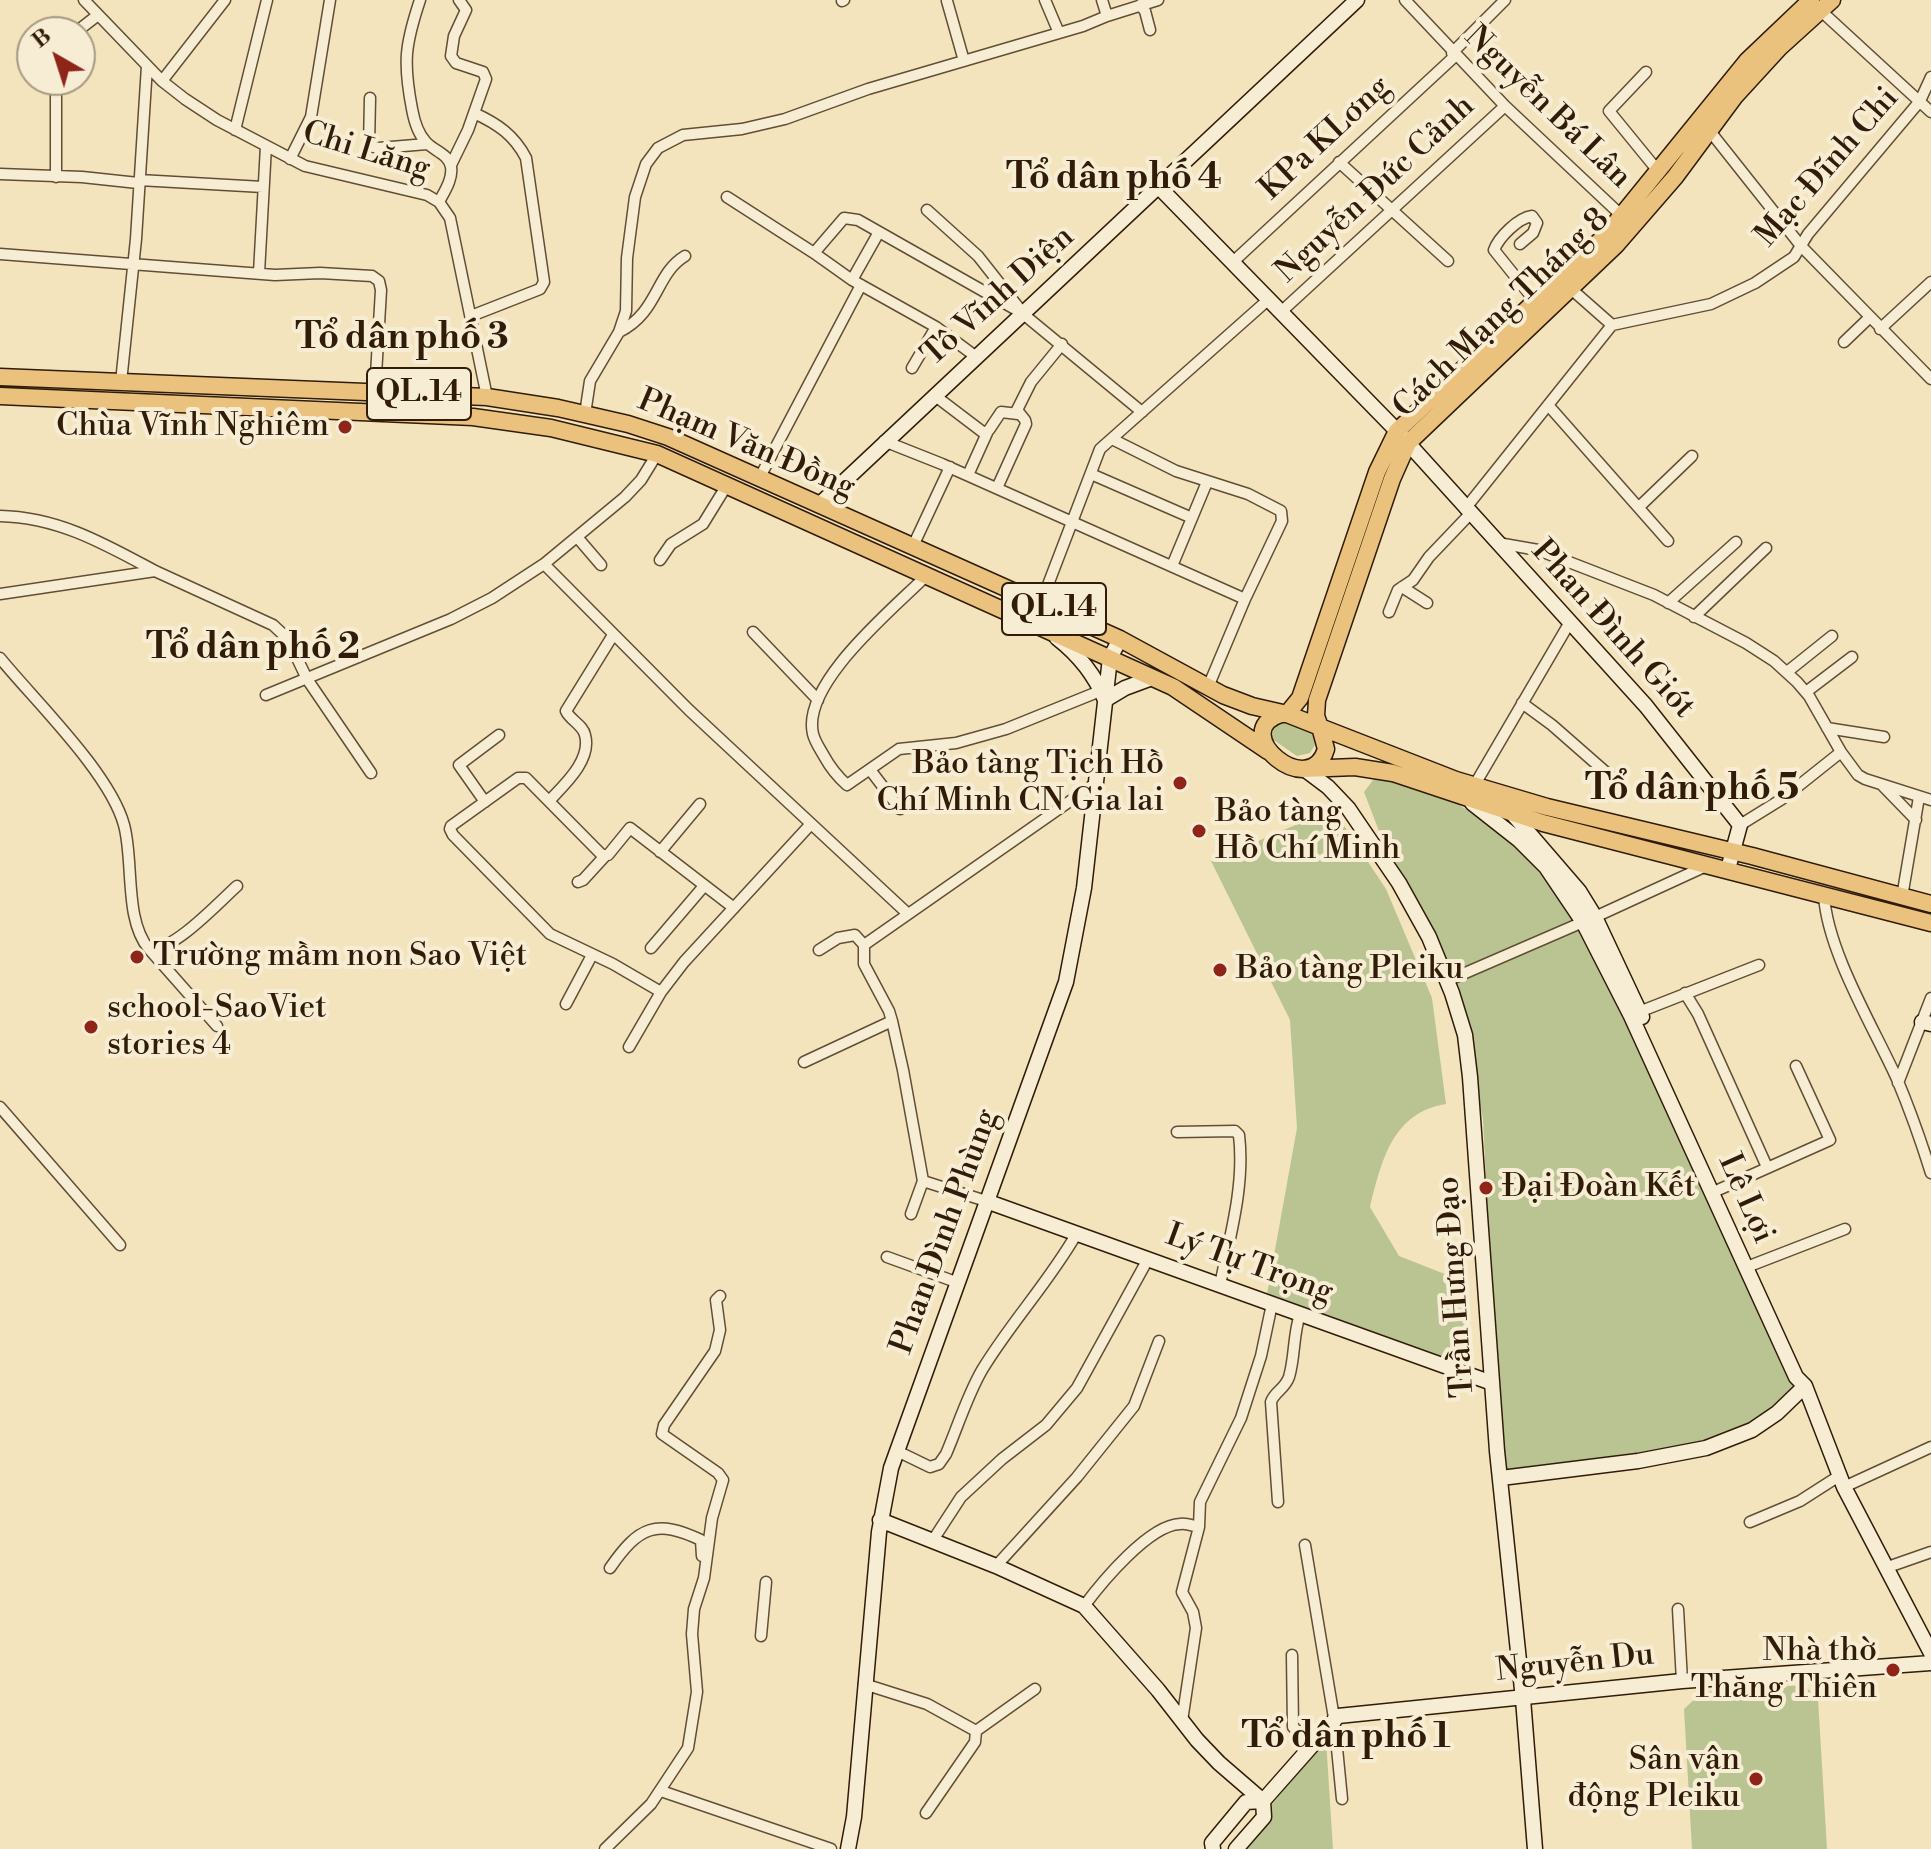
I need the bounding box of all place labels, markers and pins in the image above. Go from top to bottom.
place label: Chùa Vĩnh Nghiêm [56,408,329,446]
marker: Chùa Vĩnh Nghiêm [336,418,354,436]
place label: Bảo tàng Tịch Hồ Chí Minh CN Gia lai [877,746,1164,821]
marker: Bảo tàng Tịch Hồ Chí Minh CN Gia lai [1171,774,1189,792]
place label: Bảo tàng Hồ Chí Minh [1215,794,1400,869]
marker: Bảo tàng Hồ Chí Minh [1190,822,1208,840]
place label: Trường mầm non Sao Việt [153,938,527,976]
marker: Trường mầm non Sao Việt [128,948,146,966]
place label: Bảo tàng Pleiku [1236,951,1464,989]
marker: Bảo tàng Pleiku [1211,961,1229,979]
place label: school-SaoViet stories 4 [107,990,326,1065]
marker: school-SaoViet stories 4 [82,1018,100,1036]
place label: Đại Đoàn Kết [1502,1169,1696,1207]
marker: Đại Đoàn Kết [1477,1179,1495,1197]
place label: Nhà thờ Thăng Thiên [1691,1633,1877,1708]
marker: Nhà thờ Thăng Thiên [1884,1661,1902,1679]
place label: Sân vận động Pleiku [1568,1742,1740,1817]
marker: Sân vận động Pleiku [1747,1770,1765,1788]

